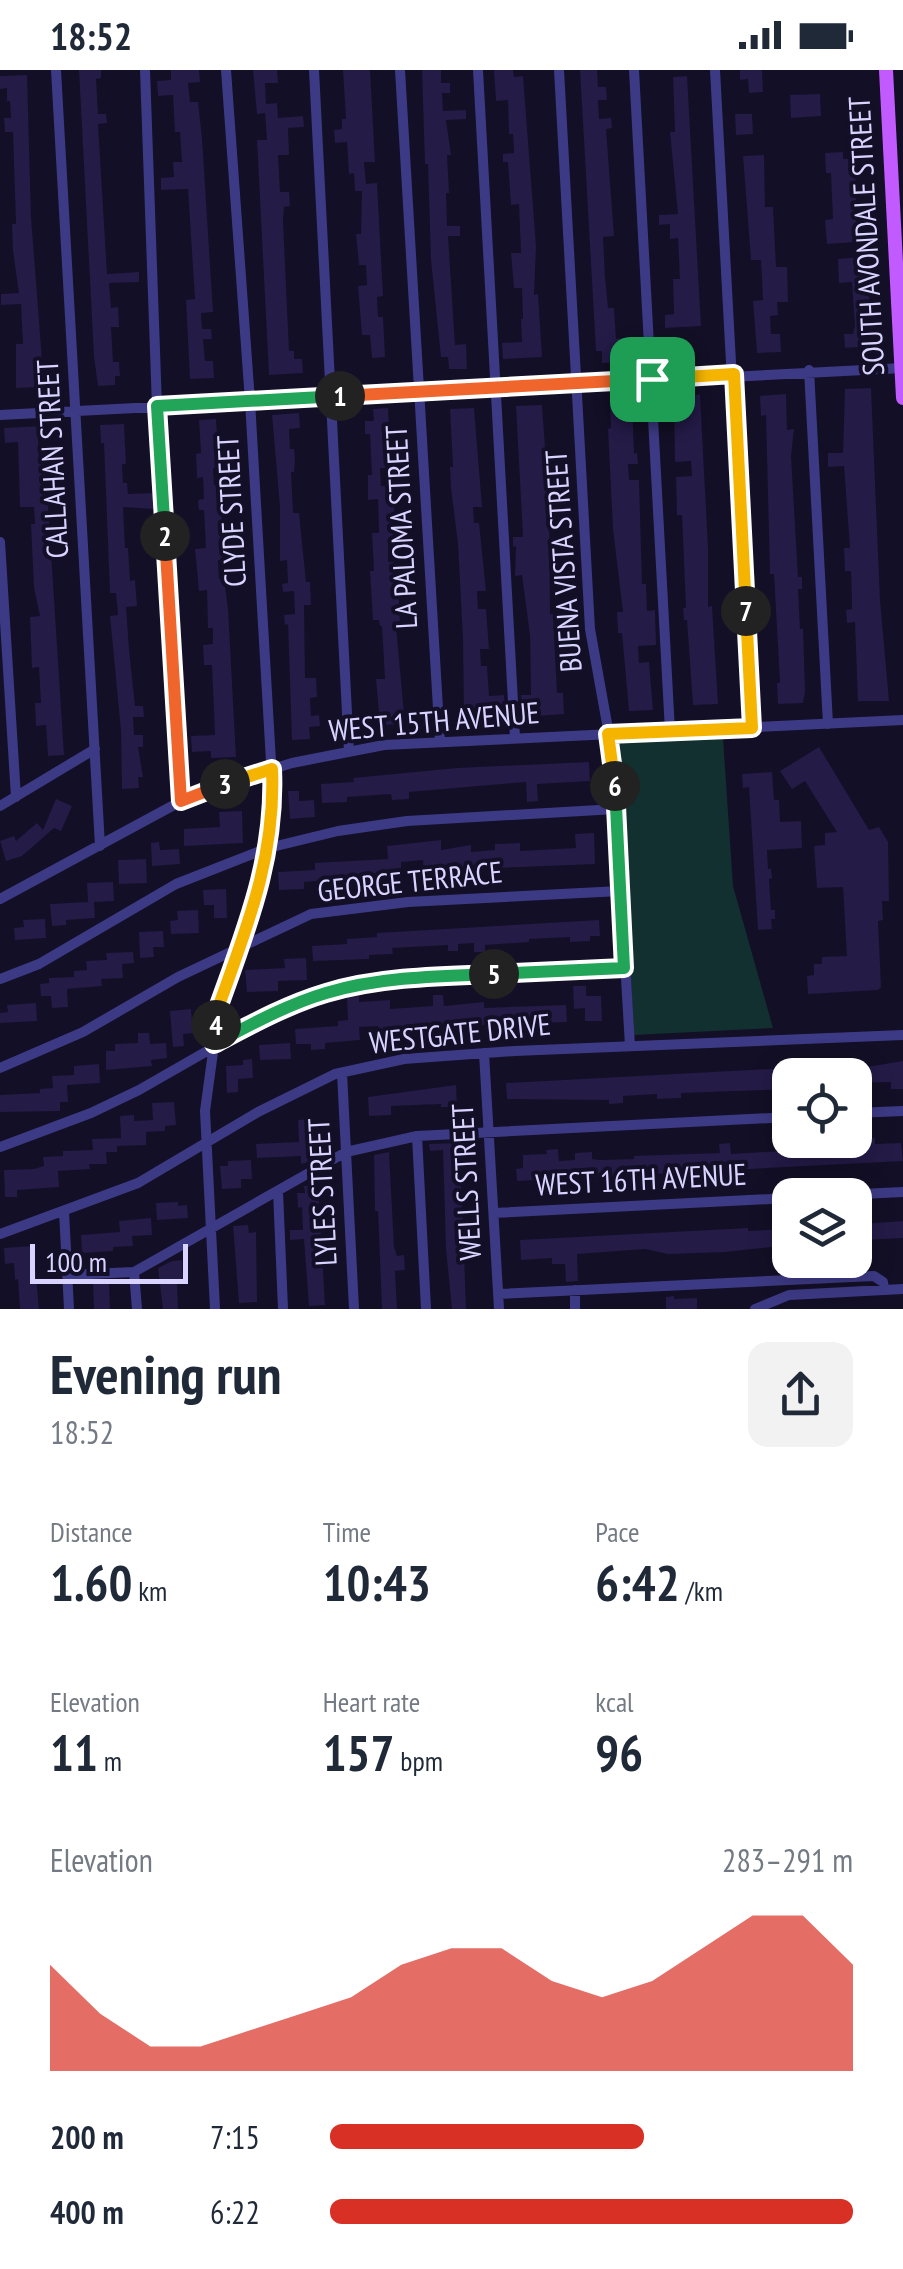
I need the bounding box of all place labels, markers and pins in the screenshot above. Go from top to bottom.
pin [610,337,695,422]
pin: 1 [315,371,365,421]
pin: 2 [140,511,190,561]
pin: 7 [721,586,771,636]
pin: 3 [200,759,250,809]
pin: 6 [590,761,640,811]
pin: 5 [469,949,519,999]
pin: 4 [191,1000,241,1050]

